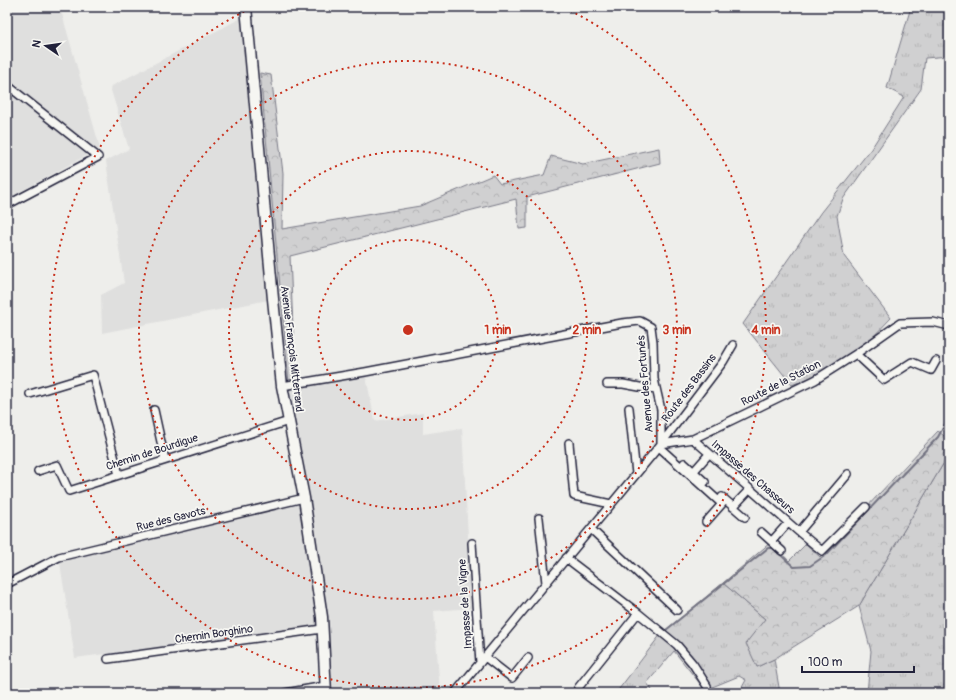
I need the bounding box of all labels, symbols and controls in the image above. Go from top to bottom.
north arrow [26,26,66,66]
text: N [30,38,44,49]
street label: Avenue François Mitterrand [278,285,306,413]
centre of rings [401,323,415,337]
text: 1 min [485,323,512,338]
text: 2 min [573,323,602,338]
text: 3 min [663,323,692,338]
text: 4 min [750,323,781,338]
street label: Avenue des Fortunés [634,335,656,433]
street label: Route des Bassins [659,351,719,425]
street label: Route de la Station [739,357,823,409]
street label: Chemin de Bourdigue [104,431,200,473]
street label: Impasse des Chasseurs [709,437,797,517]
street label: Rue des Gavots [135,504,207,534]
street label: Impasse de la Vigne [455,558,475,649]
street label: Chemin Borghino [174,622,254,646]
scale bar [802,648,914,674]
text: 100 m [808,655,843,670]

